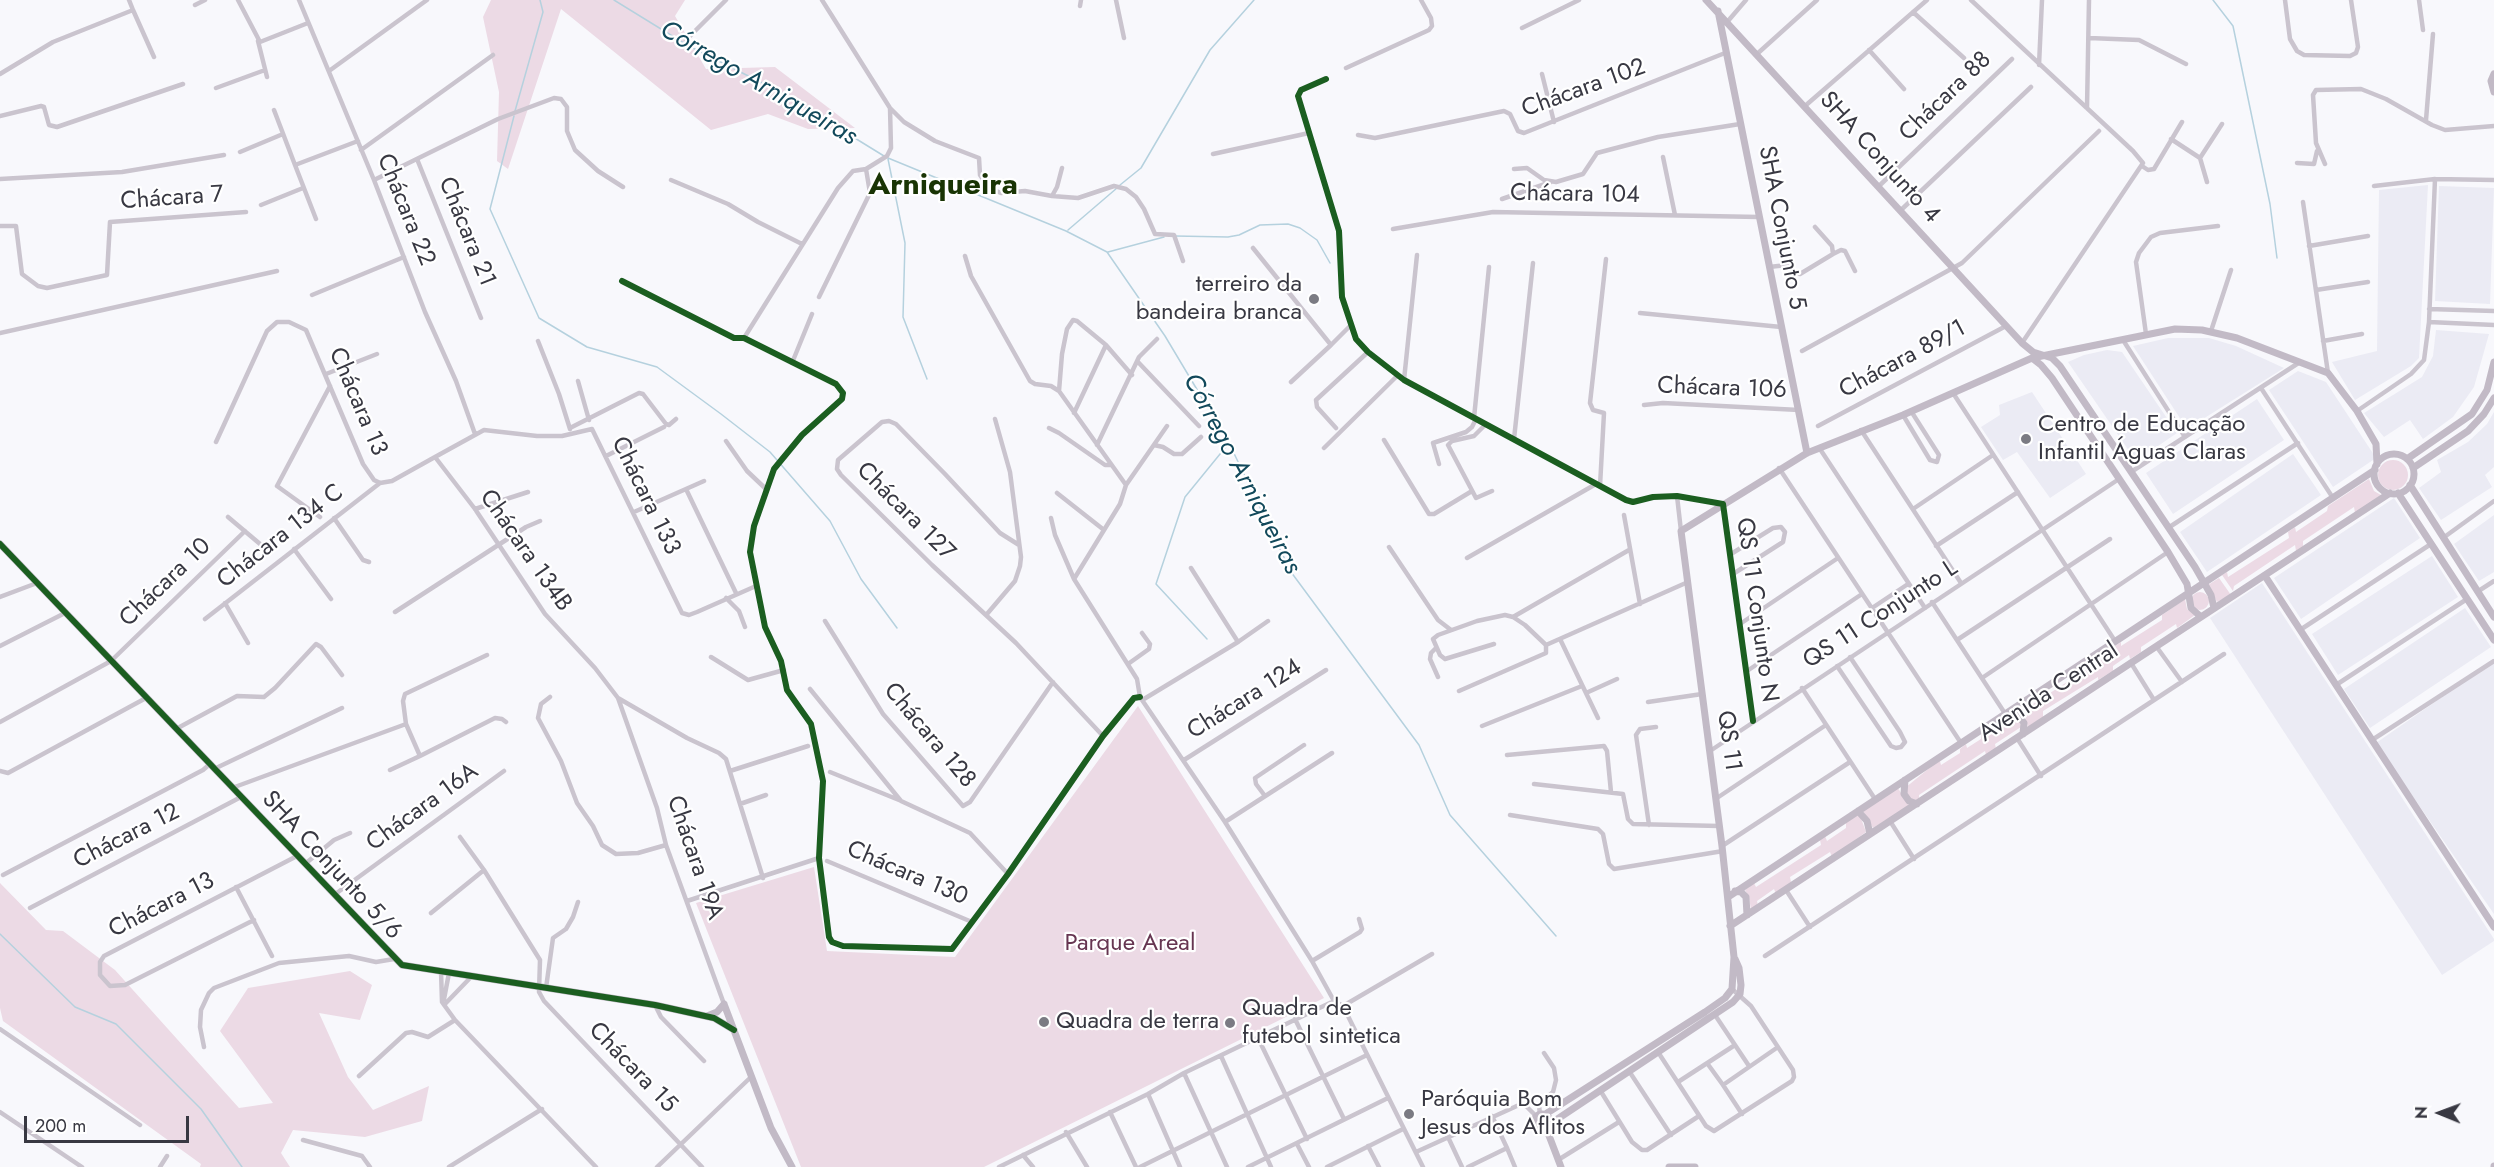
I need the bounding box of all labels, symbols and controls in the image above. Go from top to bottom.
water label: Córrego Arniqueiras [654,15,862,153]
street label: Chácara 88 [1894,46,1998,148]
street label: Chácara 102 [1518,53,1650,125]
street label: SHA Conjunto 4 [1813,86,1945,230]
street label: SHA Conjunto 5 [1751,144,1811,312]
street label: Chácara 22 [370,150,440,270]
district label: Arniqueira [868,169,1018,205]
street label: Chácara 21 [431,173,501,291]
street label: Chácara 104 [1510,179,1640,211]
street label: Chácara 7 [119,181,225,217]
place label: terreiro da bandeira branca [1136,271,1302,327]
marker: terreiro da bandeira branca [1307,292,1321,306]
street label: Chácara 89/1 [1835,315,1971,405]
street label: Chácara 13 [321,344,393,460]
water label: Córrego Arniqueiras [1175,368,1307,580]
street label: Chácara 106 [1657,372,1787,406]
place label: Centro de Educação Infantil Águas Claras [2038,411,2246,467]
street label: Chácara 133 [604,432,686,560]
marker: Centro de Educação Infantil Águas Claras [2019,432,2033,446]
street label: Chácara 127 [850,457,960,567]
street label: Chácara 134 C [212,479,350,595]
street label: Chácara 134B [472,485,578,617]
street label: QS 11 Conjunto N [1729,516,1783,704]
street label: Chácara 10 [114,532,218,634]
street label: QS 11 Conjunto L [1798,554,1964,676]
street label: Avenida Central [1974,637,2124,749]
street label: Chácara 124 [1183,654,1307,746]
street label: Chácara 128 [877,678,981,794]
street label: QS 11 [1710,709,1746,773]
street label: Chácara 16A [361,758,485,858]
street label: SHA Conjunto 5/6 [255,786,407,946]
street label: Chácara 19A [659,792,729,924]
street label: Chácara 12 [69,798,185,876]
street label: Chácara 130 [842,836,972,912]
street label: Chácara 13 [104,867,220,945]
park label: Parque Areal [1065,930,1195,958]
place label: Quadra de futebol sintetica [1242,995,1401,1051]
place label: Quadra de terra [1056,1008,1219,1036]
marker: Quadra de terra [1037,1015,1051,1029]
marker: Quadra de futebol sintetica [1223,1016,1237,1030]
street label: Chácara 15 [582,1017,682,1119]
north arrow [2410,1083,2470,1143]
place label: Paróquia Bom Jesus dos Aflitos [1421,1086,1585,1142]
scale bar [27,1104,192,1142]
text: N [2410,1106,2433,1119]
marker: Paróquia Bom Jesus dos Aflitos [1402,1107,1416,1121]
text: 200 m [35,1113,86,1139]

